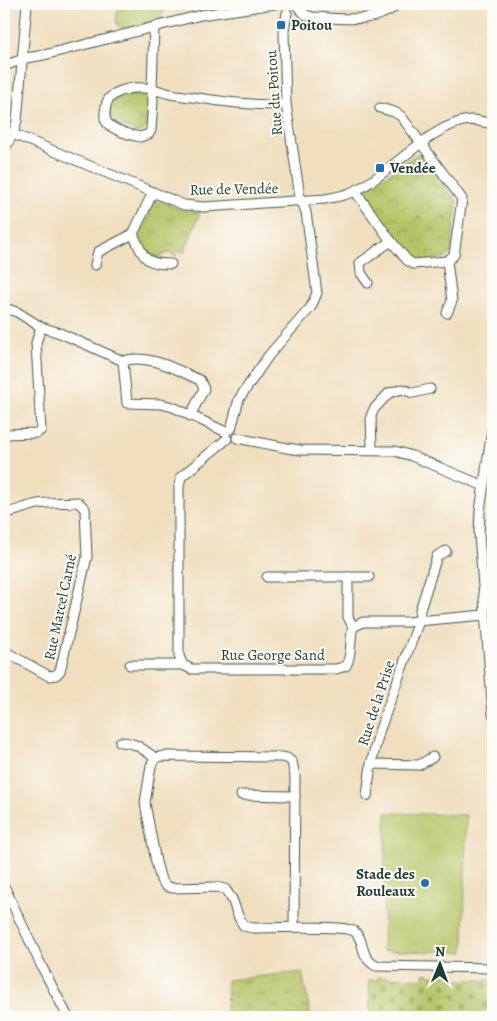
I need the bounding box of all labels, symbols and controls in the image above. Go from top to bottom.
place label: Poitou [291,15,333,35]
marker: Poitou [275,19,287,31]
street label: Rue du Poitou [261,49,287,136]
place label: Vendée [389,158,436,178]
marker: Vendée [374,162,386,174]
street label: Rue de Vendée [189,178,279,200]
street label: Rue Marcel Carné [39,552,81,662]
street label: Rue George Sand [221,645,326,665]
street label: Rue de la Prise [353,657,399,748]
place label: Stade des Rouleaux [356,864,416,901]
marker: Stade des Rouleaux [419,877,431,889]
north arrow [414,938,464,988]
text: N [435,942,445,961]

